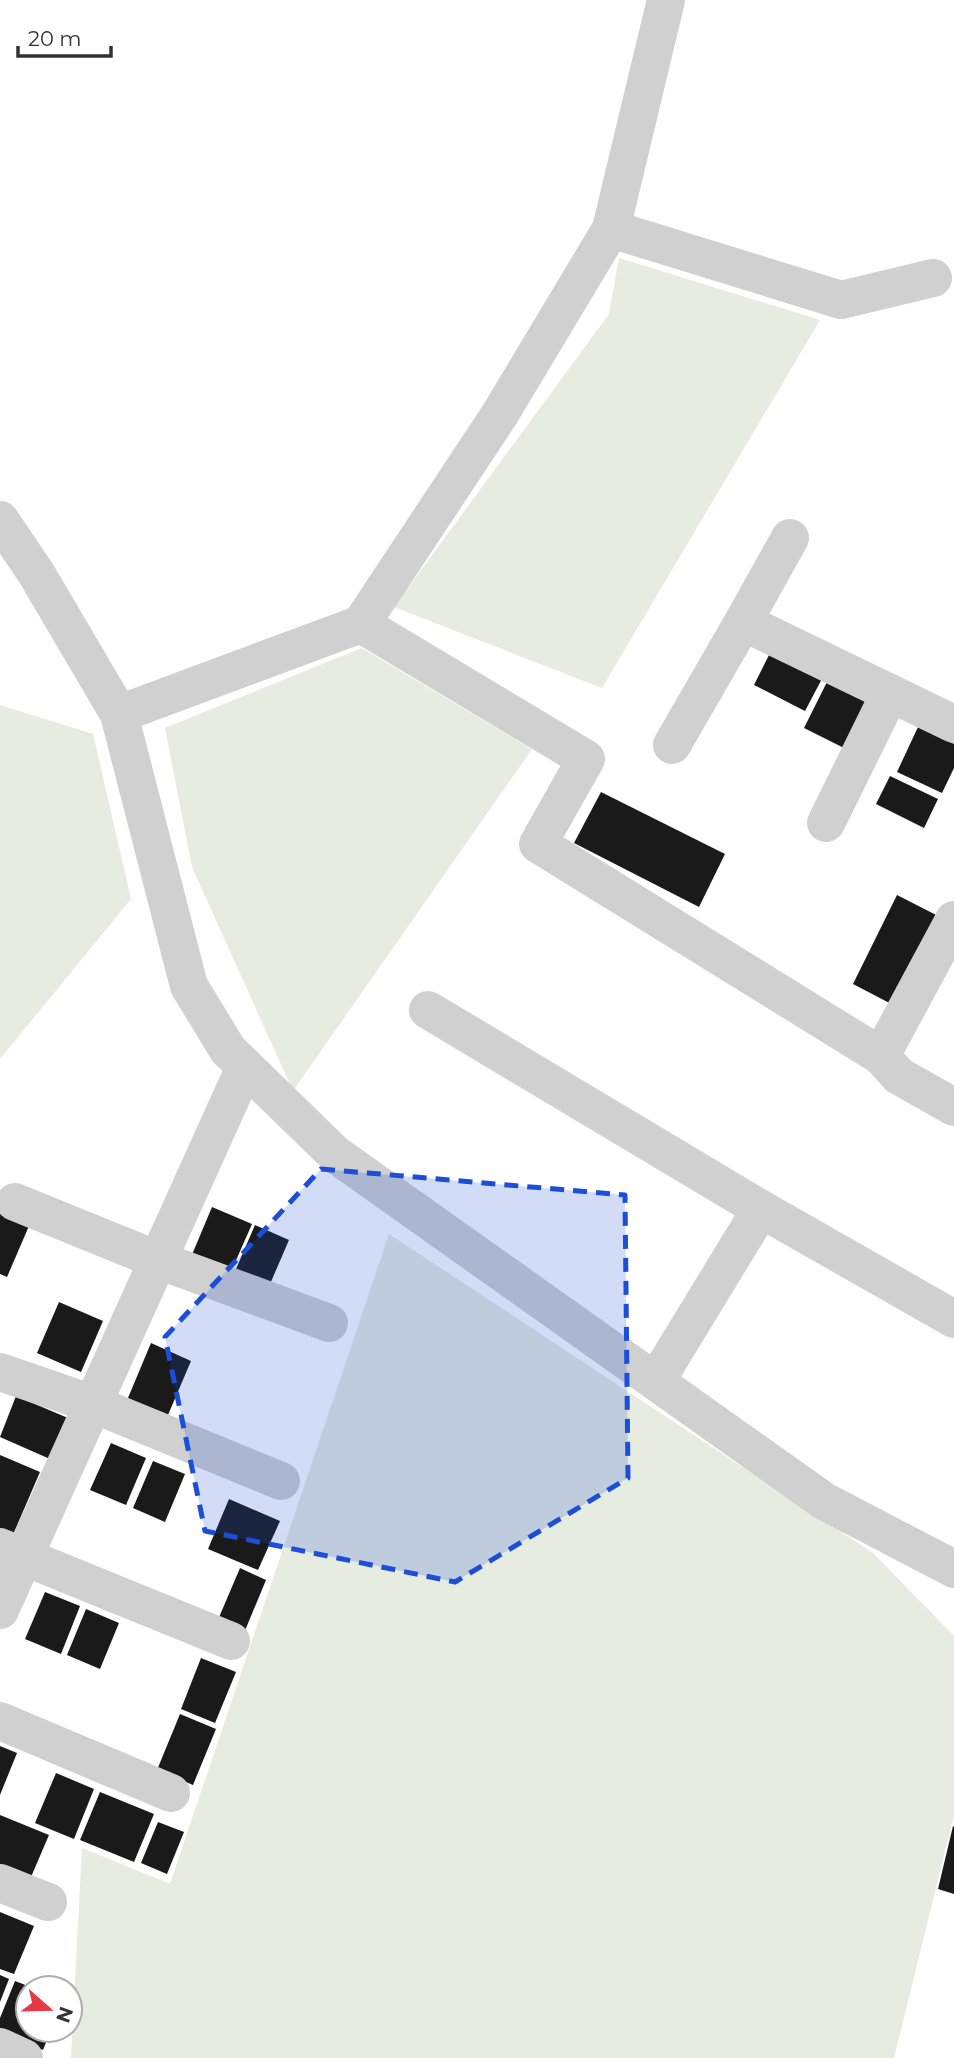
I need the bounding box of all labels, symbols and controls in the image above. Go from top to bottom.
scale bar [18,14,110,58]
text: 20 m [28,26,82,51]
north arrow [14,1974,84,2044]
text: N [51,2003,78,2026]

